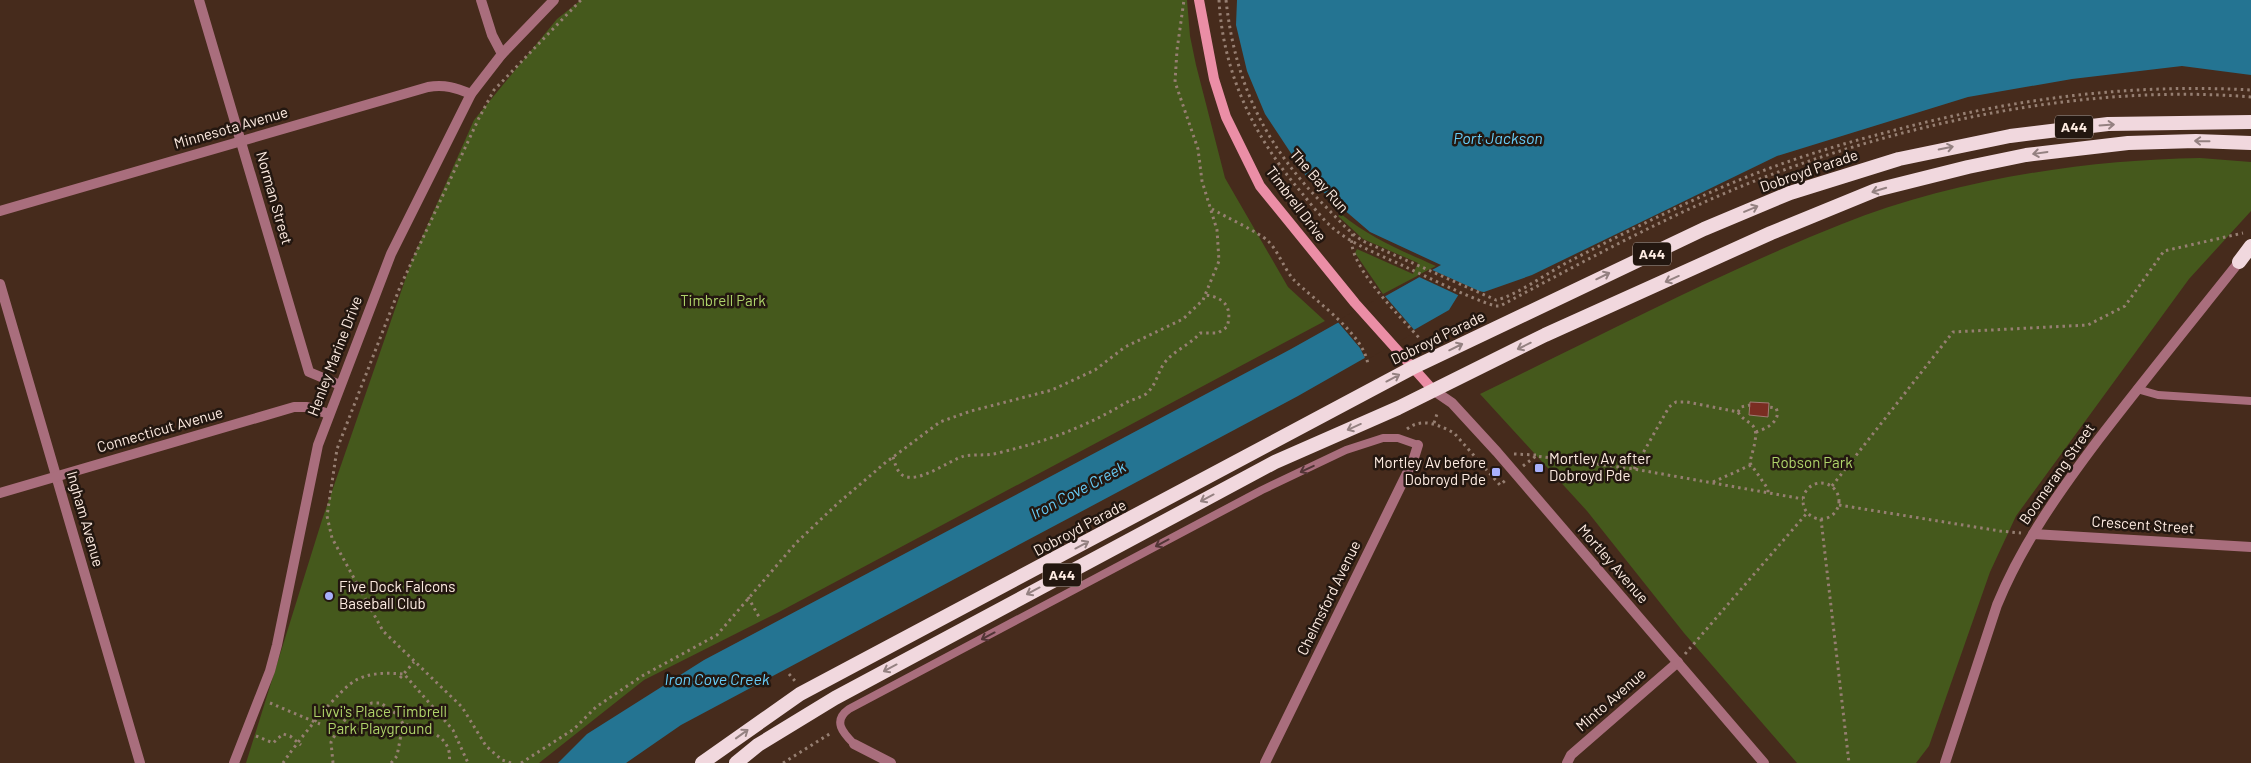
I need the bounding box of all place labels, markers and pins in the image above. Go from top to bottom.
place label: Mortley Av after Dobroyd Pde [1549,449,1651,484]
place label: Mortley Av before Dobroyd Pde [1374,453,1486,488]
marker: Mortley Av after Dobroyd Pde [1533,462,1545,474]
marker: Mortley Av before Dobroyd Pde [1490,466,1502,478]
place label: Five Dock Falcons Baseball Club [339,577,455,612]
marker: Five Dock Falcons Baseball Club [323,590,335,602]

